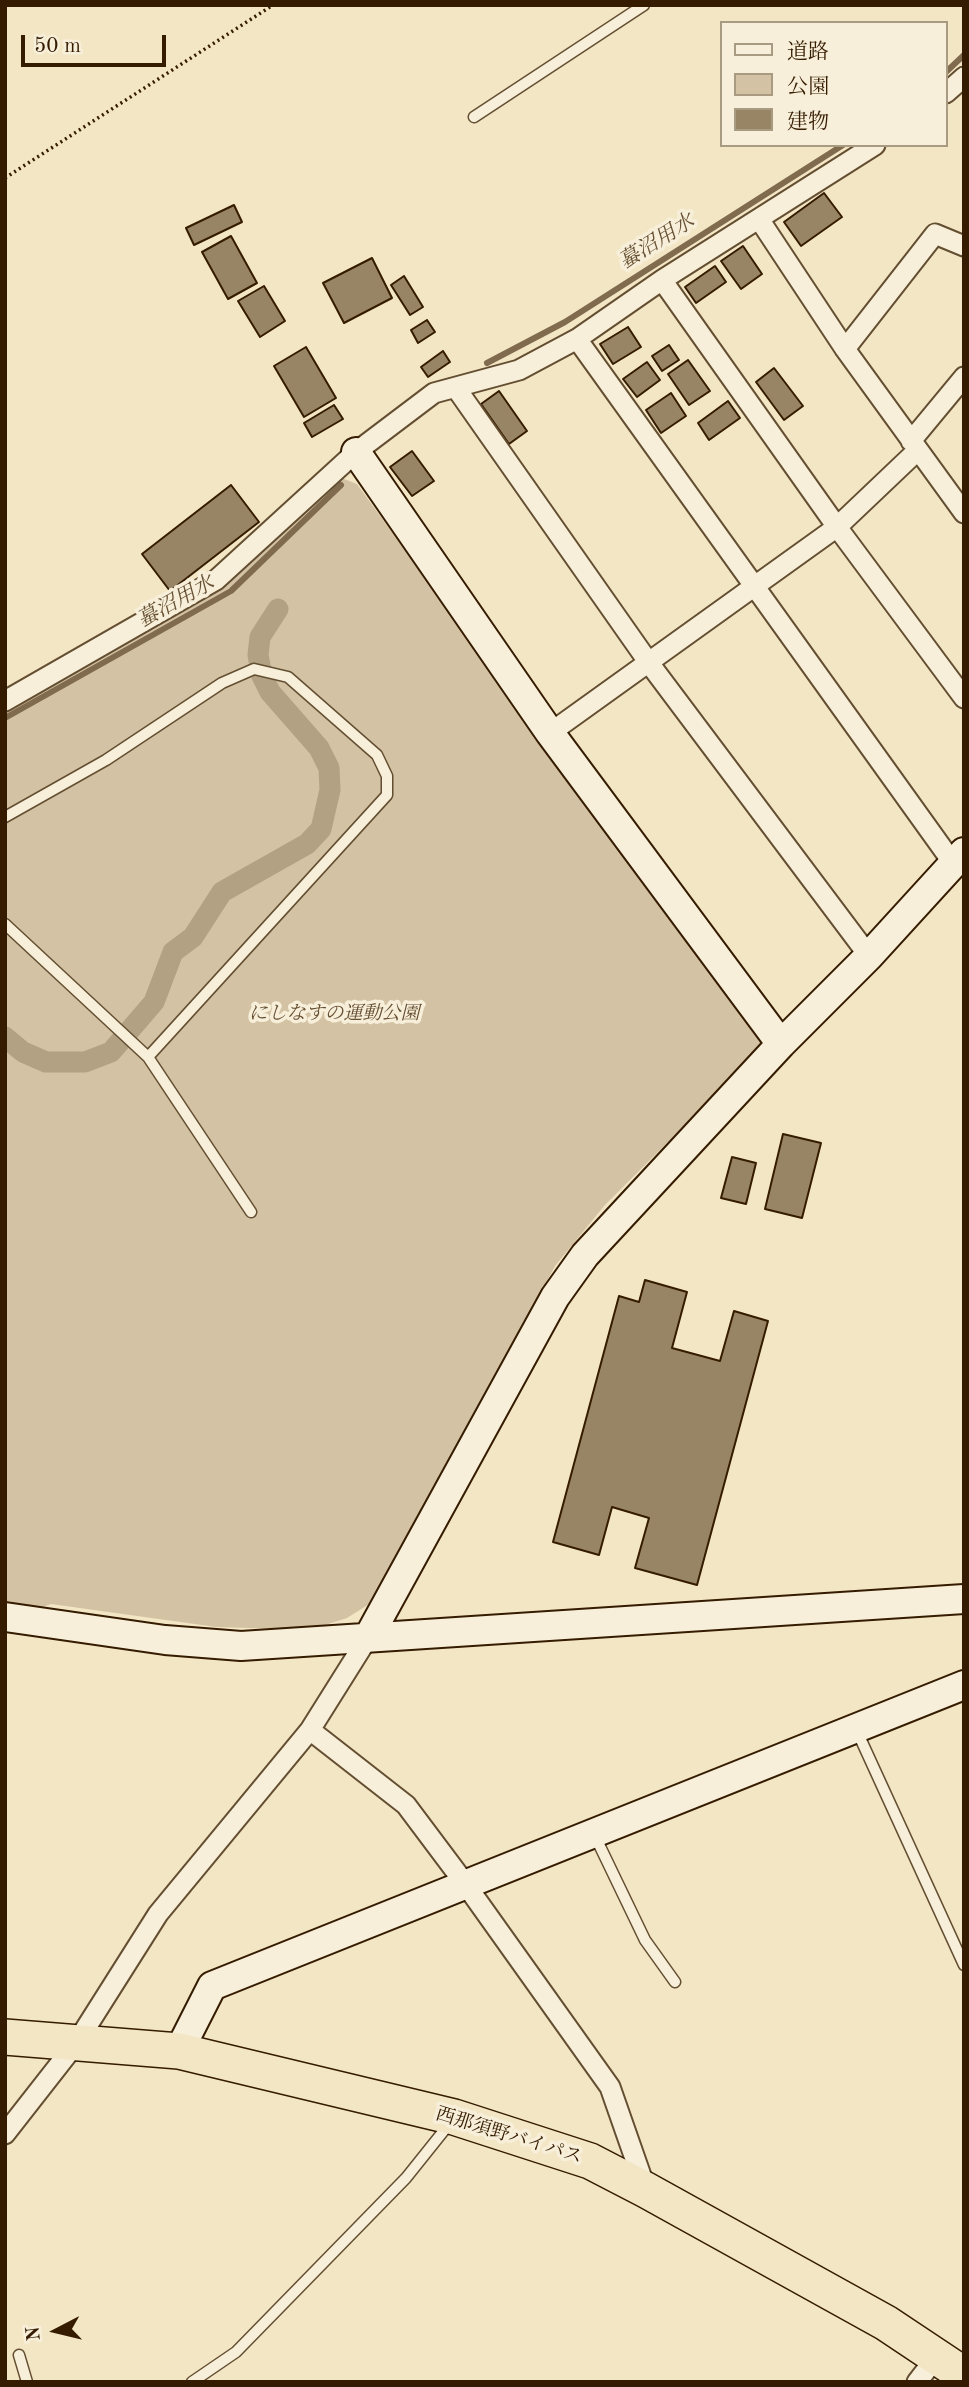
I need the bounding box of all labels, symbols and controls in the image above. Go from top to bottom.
scale bar [24,21,170,65]
legend [720,21,948,147]
text: 50 m [34,36,81,57]
text: 道路 [787,42,829,63]
text: 公園 [787,77,829,98]
text: 建物 [787,112,829,133]
water label: 蟇沼用水 [615,209,699,275]
water label: 蟇沼用水 [133,571,219,633]
park label: にしなすの運動公園 [249,1003,419,1025]
street label: 西那須野バイパス [433,2103,585,2169]
north arrow [21,2296,91,2366]
text: N [24,2325,45,2342]

